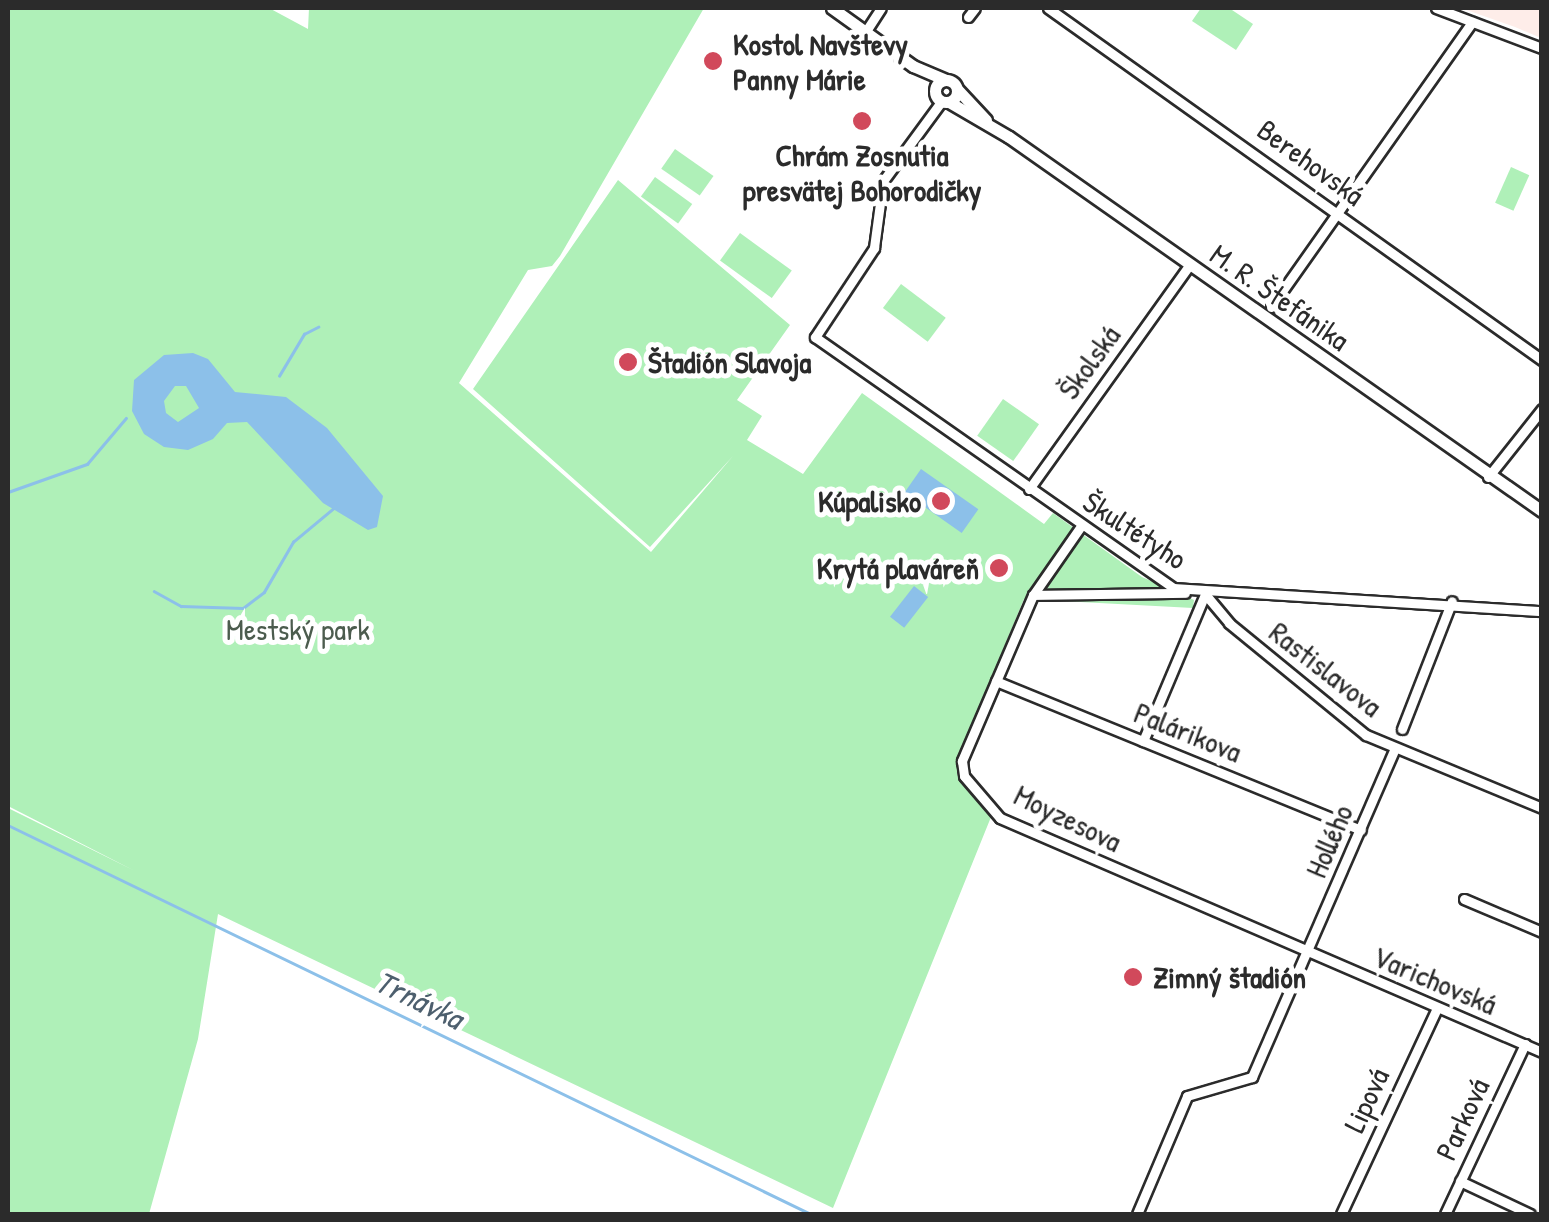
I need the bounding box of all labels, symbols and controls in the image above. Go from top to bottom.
place label: Kostol Navštevy Panny Márie [733,26,908,96]
marker: Kostol Navštevy Panny Márie [702,50,724,72]
marker: Chrám Zosnutia presvätej Bohorodičky [851,110,873,132]
street label: Berehovská [1251,111,1371,213]
place label: Chrám Zosnutia presvätej Bohorodičky [743,137,981,208]
street label: M. R. Štefánika [1204,236,1356,358]
street label: Školská [1050,318,1128,406]
place label: Štadión Slavoja [648,344,811,380]
marker: Štadión Slavoja [617,351,639,373]
place label: Kúpalisko [818,483,921,519]
street label: Škultétyho [1076,483,1194,577]
marker: Kúpalisko [930,490,952,512]
place label: Krytá plaváreň [817,550,979,586]
marker: Krytá plaváreň [988,557,1010,579]
park label: Mestský park [226,611,370,647]
street label: Rastislavova [1262,614,1390,724]
street label: Palárikova [1129,694,1247,770]
street label: Moyzesova [1009,777,1127,859]
street label: Hollého [1298,799,1360,883]
street label: Varichovská [1368,938,1502,1022]
place label: Zimný štadión [1153,959,1306,995]
water label: Trnávka [369,962,469,1038]
marker: Zimný štadión [1122,966,1144,988]
street label: Lipová [1336,1062,1396,1138]
street label: Parková [1428,1072,1496,1166]

